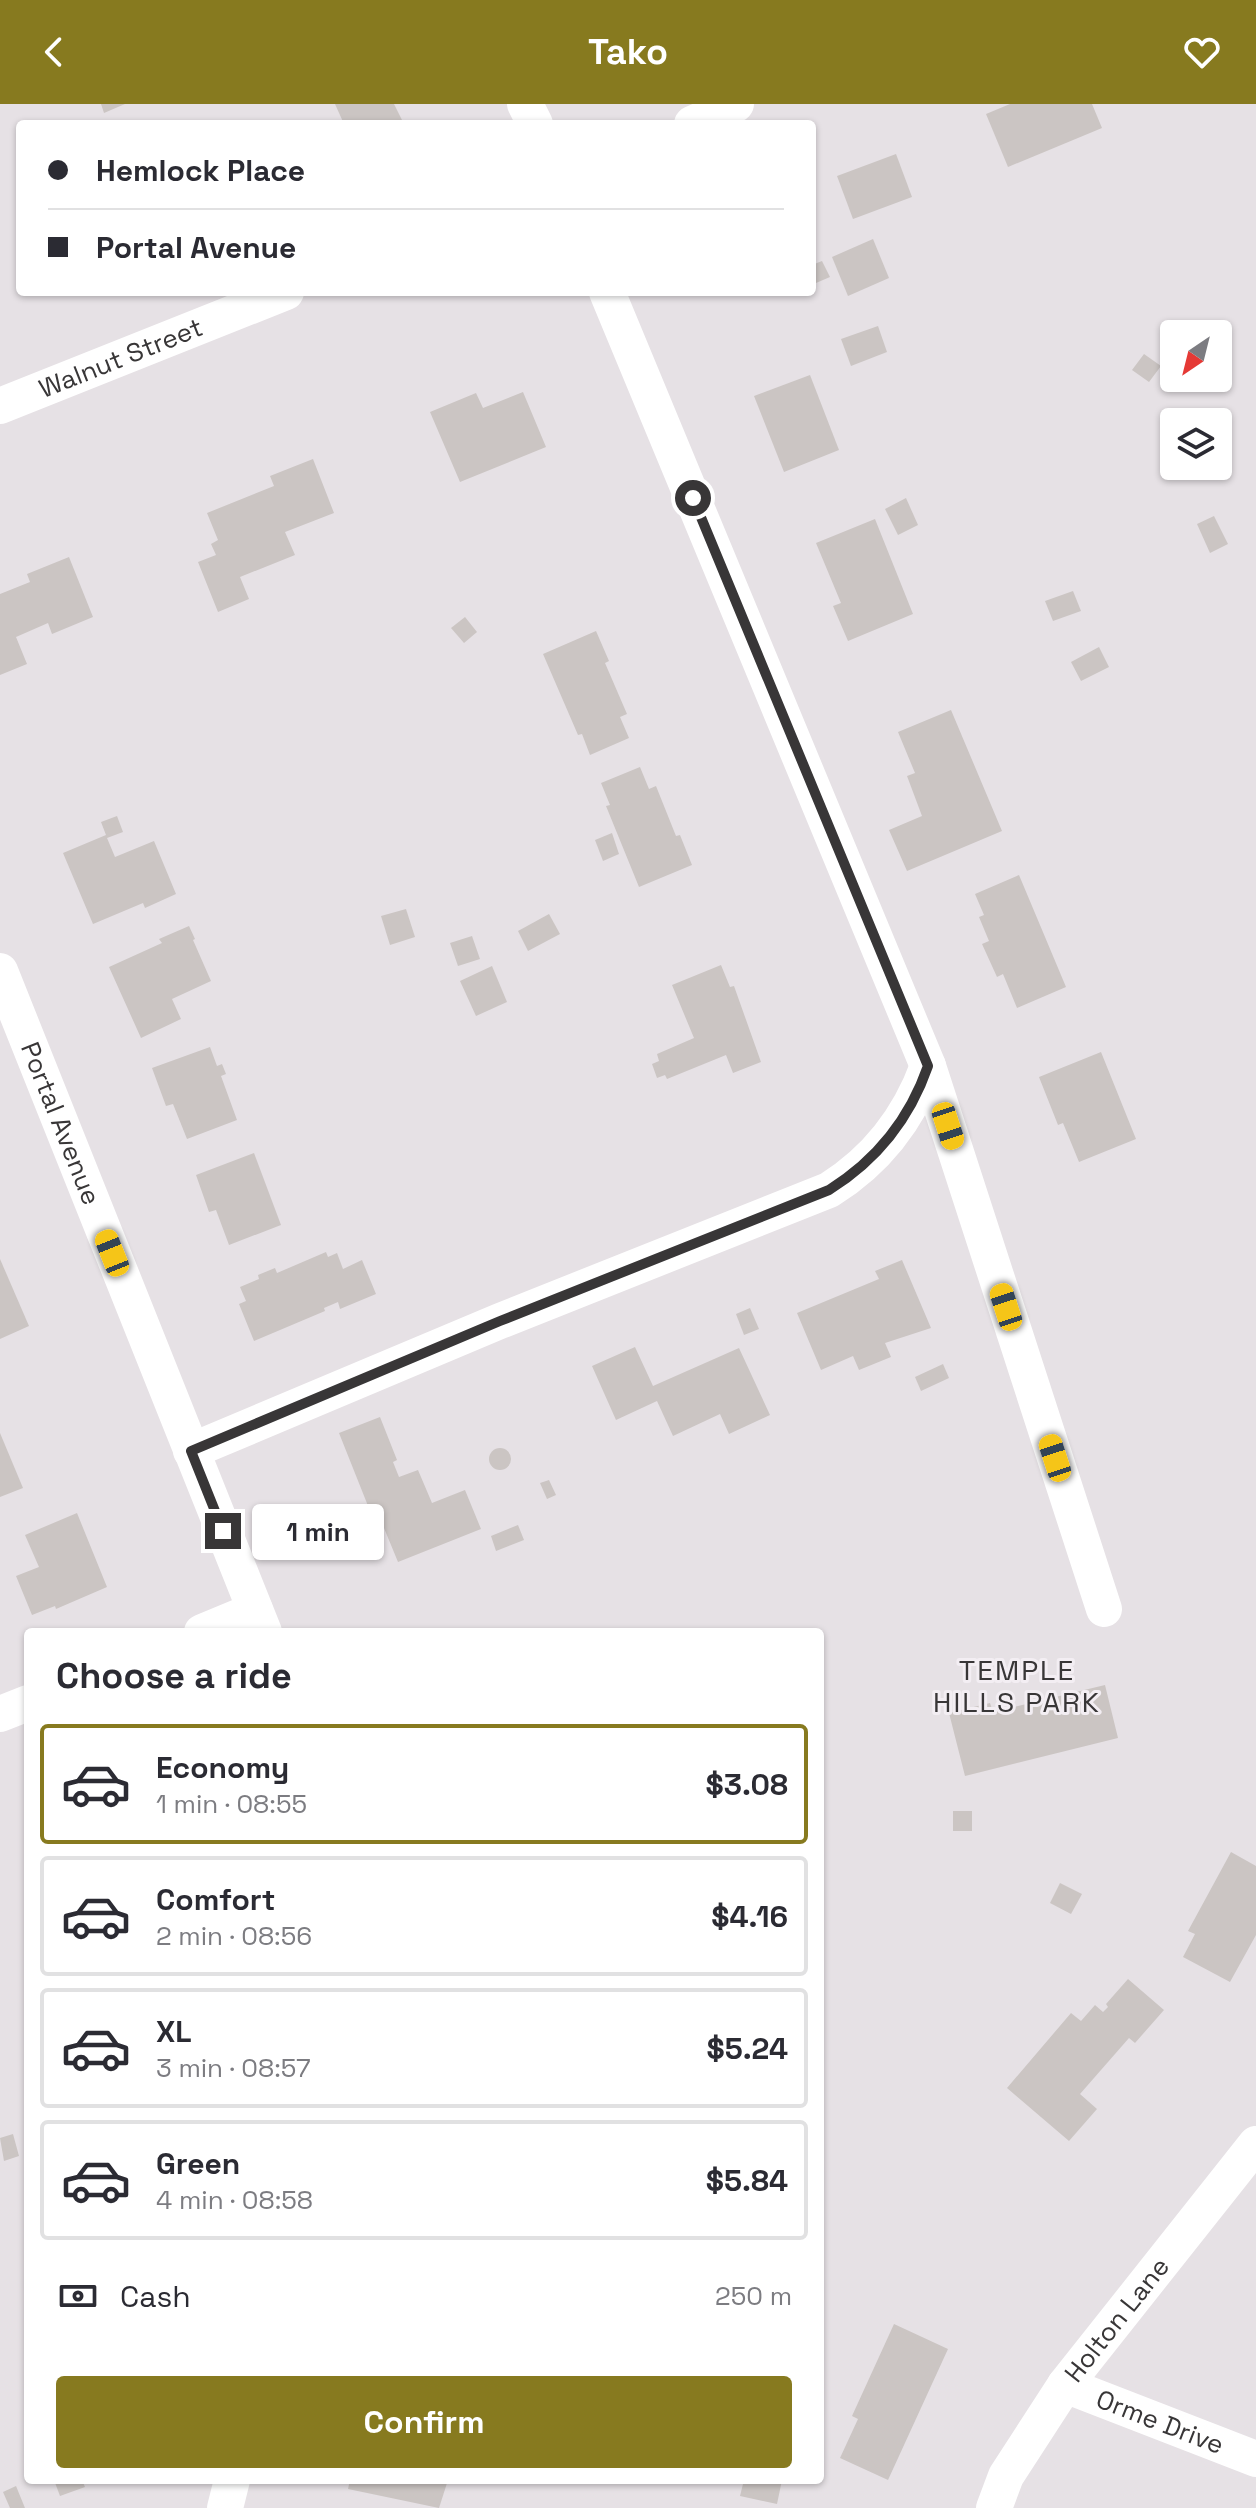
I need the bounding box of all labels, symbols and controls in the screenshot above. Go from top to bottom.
text: Tako [588,29,668,75]
icon: back [32,30,76,74]
icon: heart [1180,30,1224,74]
text: Hemlock Place [96,151,305,190]
text: Portal Avenue [96,228,296,267]
street label: Walnut Street [34,310,208,406]
north arrow [1160,320,1232,392]
map controls [1160,320,1232,480]
button: layers [1160,408,1232,480]
route start [675,480,711,516]
street label: Portal Avenue [13,1037,109,1210]
car [929,1099,967,1153]
car [92,1226,132,1280]
car [987,1280,1025,1334]
car [1036,1431,1074,1485]
callout: 1 min [251,1503,383,1559]
route end [205,1513,241,1549]
text: 1 min [286,1515,350,1549]
district label: TEMPLE HILLS PARK [933,1652,1101,1720]
text: Choose a ride [56,1653,292,1699]
icon: car [60,1748,132,1820]
text: Economy [156,1748,289,1787]
text: $3.08 [706,1765,788,1804]
text: 1 min · 08:55 [156,1787,307,1821]
icon: car [60,1880,132,1952]
text: Comfort [156,1880,275,1919]
text: $4.16 [711,1897,788,1936]
text: 2 min · 08:56 [156,1919,312,1953]
icon: car [60,2012,132,2084]
text: XL [156,2012,192,2051]
text: $5.24 [706,2029,788,2068]
text: 3 min · 08:57 [156,2051,311,2085]
icon: car [60,2144,132,2216]
text: Green [156,2144,240,2183]
text: $5.84 [706,2161,788,2200]
text: 4 min · 08:58 [156,2183,313,2217]
street label: Holton Lane [1057,2250,1177,2389]
icon: cash [56,2274,100,2318]
text: Cash [120,2277,191,2316]
text: 250 m [715,2279,792,2313]
button: Confirm [56,2376,792,2468]
street label: Orme Drive [1091,2382,1229,2462]

